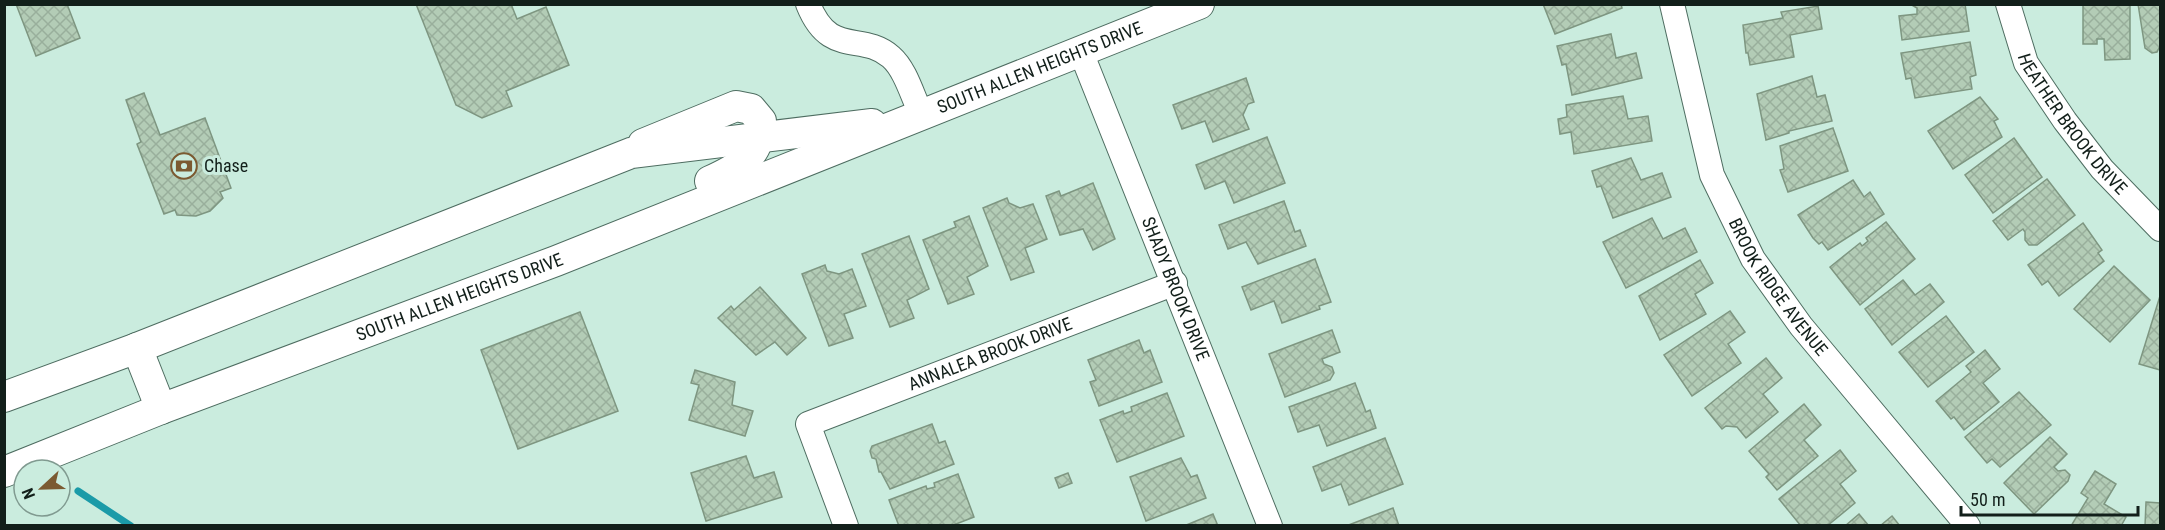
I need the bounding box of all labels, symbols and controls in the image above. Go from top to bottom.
street label: SOUTH ALLEN HEIGHTS DRIVE [934,17,1145,118]
street label: HEATHER BROOK DRIVE [2014,51,2132,198]
bank icon: Chase [169,151,199,181]
place label: Chase [204,155,248,176]
street label: SHADY BROOK DRIVE [1138,214,1214,364]
street label: BROOK RIDGE AVENUE [1725,215,1832,360]
street label: SOUTH ALLEN HEIGHTS DRIVE [353,248,566,345]
street label: ANNALEA BROOK DRIVE [905,313,1075,394]
north arrow [12,458,72,518]
scale bar [1961,479,2138,517]
text: N [18,485,39,502]
text: 50 m [1970,489,2005,510]

